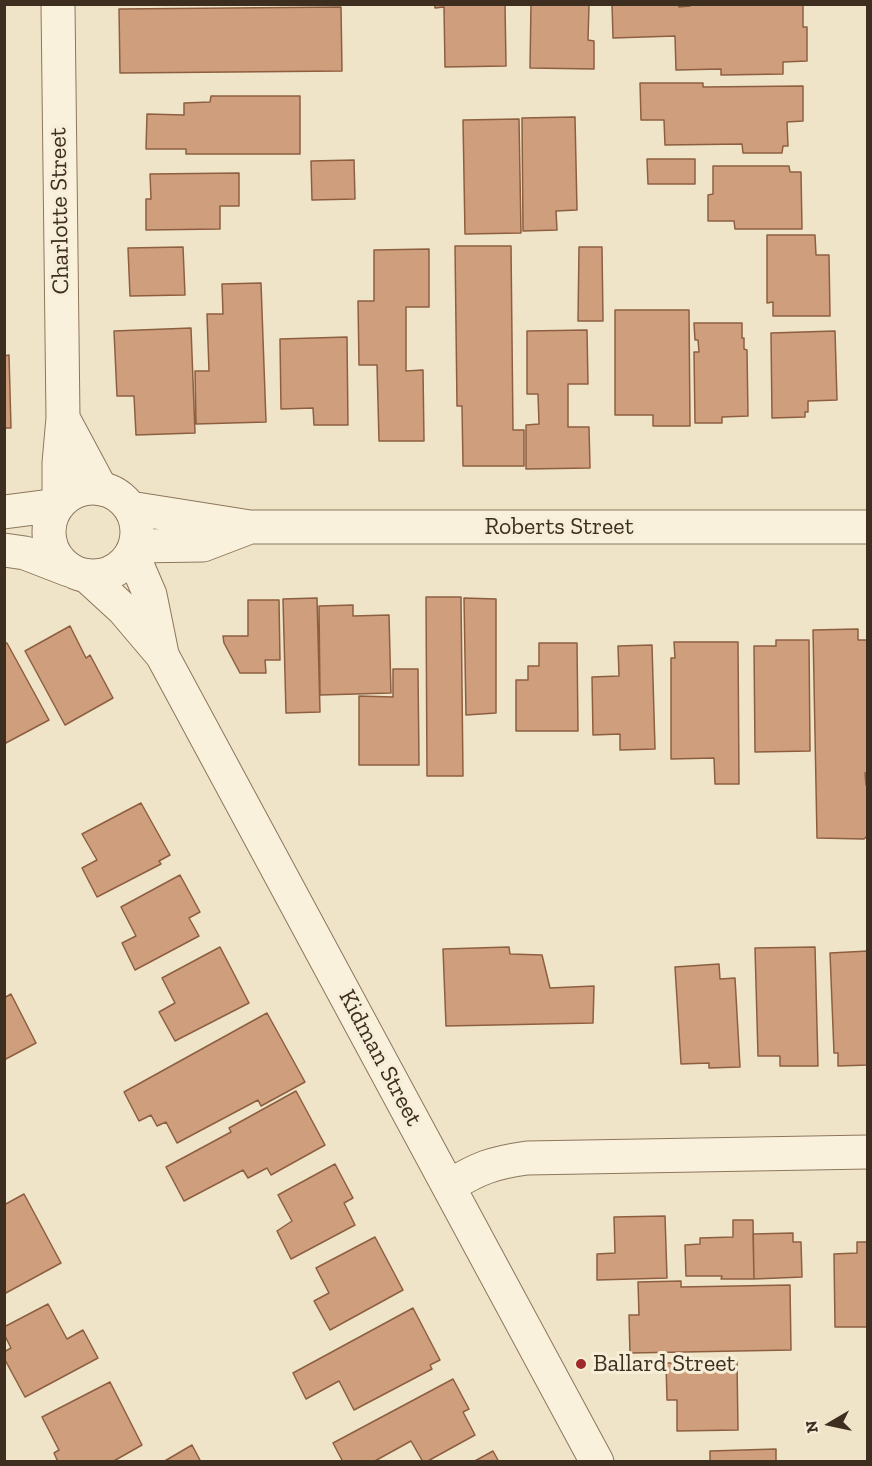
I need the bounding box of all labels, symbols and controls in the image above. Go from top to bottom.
street label: Charlotte Street [44,127,76,295]
street label: Roberts Street [484,513,634,541]
street label: Kidman Street [332,985,428,1131]
place label: Ballard Street [593,1350,735,1378]
marker: Ballard Street [574,1357,588,1371]
north arrow [800,1394,860,1454]
text: N [801,1419,822,1434]

